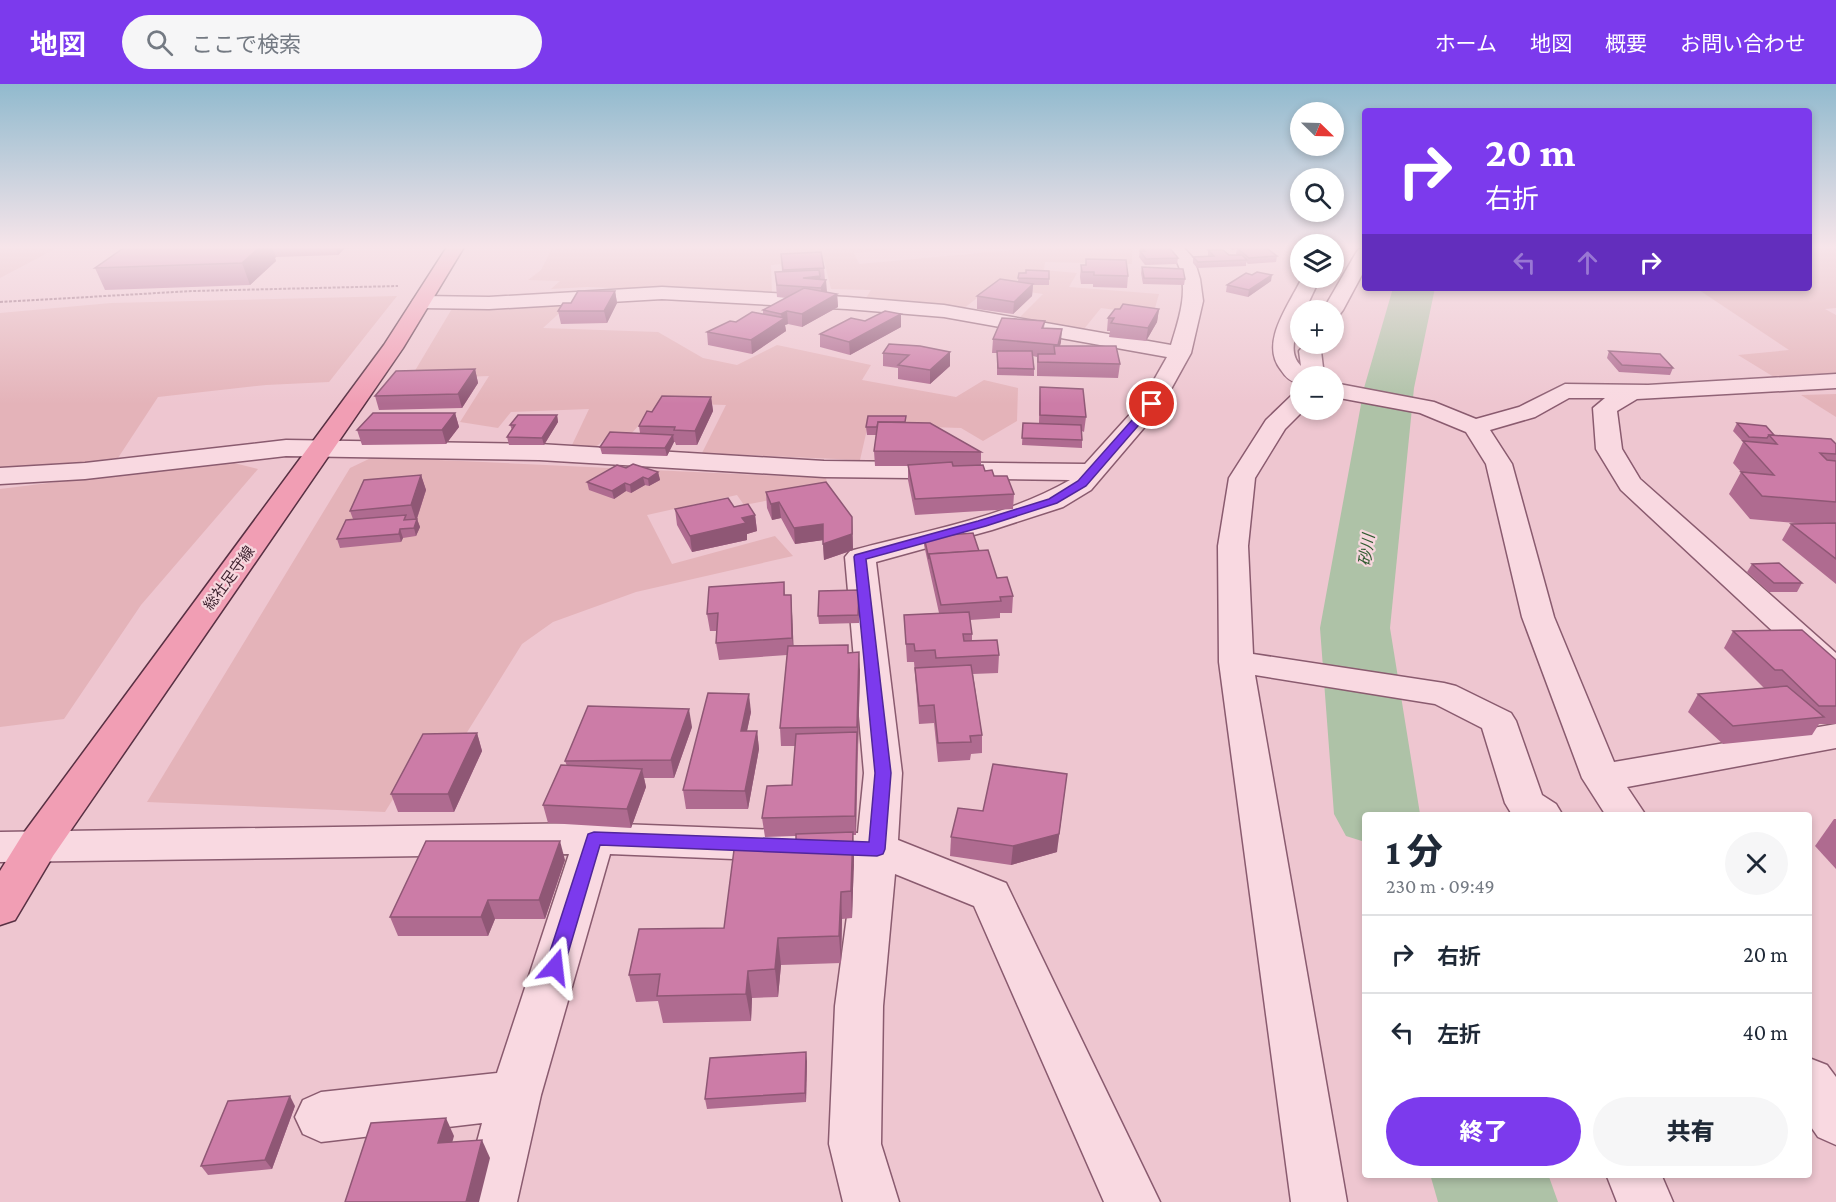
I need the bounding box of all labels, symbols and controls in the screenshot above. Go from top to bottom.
search box [122,15,542,69]
icon: search [143,26,176,59]
text: 地図 [30,29,86,60]
text: ここで検索 [191,32,301,57]
text: ホーム [1435,32,1497,56]
text: 地図 [1530,32,1572,56]
text: 概要 [1605,32,1647,56]
text: お問い合わせ [1680,32,1806,56]
north arrow [1290,102,1344,156]
map controls [1290,102,1344,420]
text: 20 m [1485,128,1576,175]
icon: right [1386,132,1464,210]
button: search [1290,168,1344,222]
text: 右折 [1485,184,1539,214]
button: layers [1290,234,1344,288]
icon: left [1508,246,1541,279]
icon: ahead [1571,246,1604,279]
icon: right [1634,246,1667,279]
button: + [1290,300,1344,354]
button: − [1290,366,1344,420]
pin [1126,378,1177,429]
icon: arrive [1135,387,1168,420]
water label: 砂川 [1356,531,1377,567]
street label: 総社足守線 [200,543,258,613]
text: 1 分 [1386,832,1443,872]
button: close [1725,832,1788,895]
text: 230 m · 09:49 [1386,875,1495,897]
position arrow [523,935,587,999]
icon: right [1386,938,1419,971]
text: 20 m [1743,942,1788,967]
text: 右折 [1437,944,1481,969]
icon: left [1386,1016,1419,1049]
text: 40 m [1743,1020,1788,1045]
text: 左折 [1437,1022,1481,1047]
button: 終了 [1386,1097,1581,1166]
button: 共有 [1593,1097,1788,1166]

